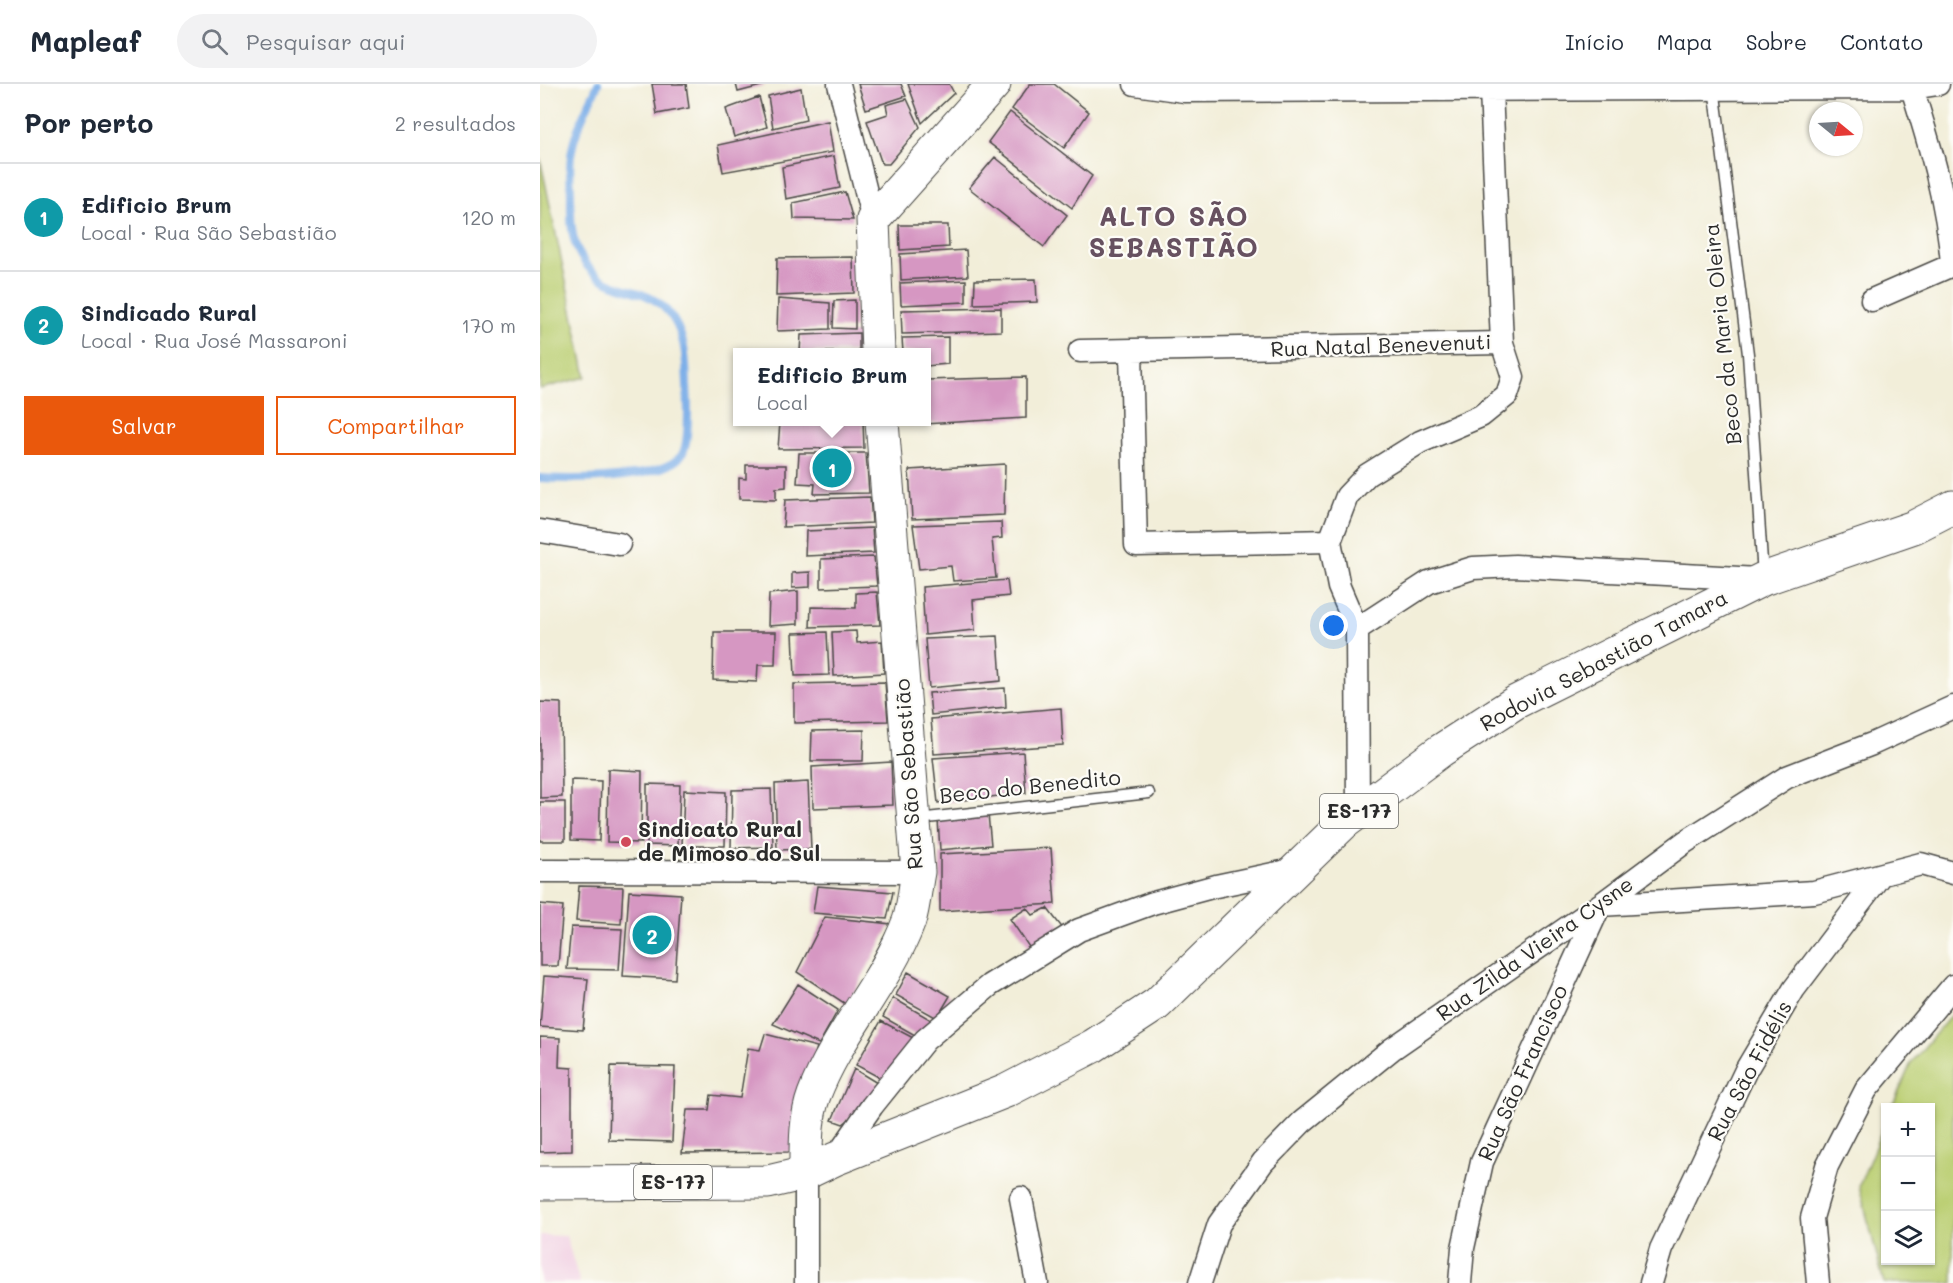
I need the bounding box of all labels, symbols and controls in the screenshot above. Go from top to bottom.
search box [177,14,597,68]
text: Mapleaf [30,23,141,59]
icon: search [198,25,231,58]
text: Pesquisar aqui [246,27,406,56]
text: Início [1565,28,1624,55]
text: Mapa [1657,28,1713,55]
text: Sobre [1746,28,1807,55]
text: Contato [1840,28,1923,55]
north arrow [1809,102,1863,156]
text: Por perto [24,106,153,140]
text: 2 resultados [395,110,516,136]
text: Edificio Brum [81,190,232,219]
district label: ALTO SÃO SEBASTIÃO [1089,198,1259,264]
text: 1 [39,204,48,230]
text: 120 m [461,204,516,230]
text: Local · Rua São Sebastião [81,219,337,245]
street label: Beco da Maria Oleira [1696,222,1747,446]
text: Sindicado Rural [81,298,257,327]
text: 2 [38,312,49,338]
text: 170 m [461,312,516,338]
text: Local · Rua José Massaroni [81,327,348,353]
street label: Rua Natal Benevenuti [1270,327,1492,362]
popup [733,348,931,426]
text: Edificio Brum [757,360,907,389]
text: Local [757,389,808,415]
button: Salvar [24,396,264,455]
button: Compartilhar [276,396,516,455]
pin: 1 [812,446,852,490]
street label: Rodovia Sebastião Tamara [1475,583,1732,737]
your location [1319,611,1348,640]
street label: Rua São Sebastião [887,678,928,871]
street label: Beco do Benedito [938,763,1122,808]
road number: ES-177 [1320,794,1398,828]
place label: Sindicato Rural de Mimoso do Sul [638,815,820,866]
marker: Sindicato Rural de Mimoso do Sul [619,835,633,849]
street label: Rua Zilda Vieira Cysne [1430,870,1638,1026]
pin: 2 [632,912,672,958]
street label: Rua São Francisco [1471,980,1573,1164]
street label: Rua São Fidélis [1700,995,1797,1145]
map controls [1881,1103,1935,1265]
button: + [1881,1103,1935,1157]
button: − [1881,1157,1935,1211]
road number: ES-177 [634,1165,712,1199]
button: layers [1881,1211,1935,1265]

